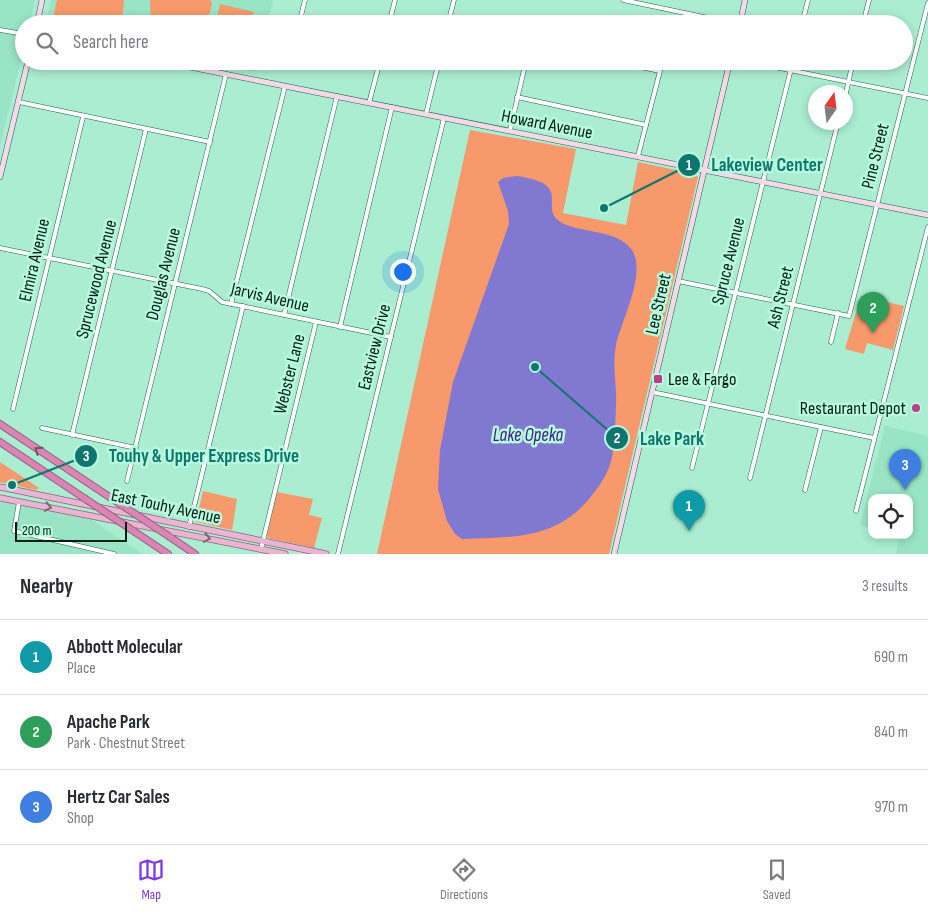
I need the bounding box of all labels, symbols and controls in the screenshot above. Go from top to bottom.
search box [15,15,913,70]
icon: search [33,29,61,57]
text: Search here [73,31,149,54]
north arrow [808,85,853,130]
street label: Howard Avenue [499,105,594,144]
street label: Pine Street [857,121,894,191]
callout: Lakeview Center [676,148,833,182]
text: Lakeview Center [711,154,823,177]
text: 1 [686,156,692,175]
street label: Spruce Avenue [708,215,749,307]
street label: Elmira Avenue [15,217,54,304]
street label: Sprucewood Avenue [72,218,121,341]
street label: Douglas Avenue [142,226,185,323]
your location [390,259,416,285]
street label: Ash Street [762,264,798,331]
street label: Lee Street [641,271,676,337]
street label: Jarvis Avenue [228,278,311,317]
pin: 2 [857,292,889,333]
street label: Eastview Drive [354,302,395,392]
street label: Webster Lane [269,332,310,416]
place label: Lee & Fargo [668,369,736,390]
marker: Lee & Fargo [652,373,664,385]
place label: Restaurant Depot [800,398,906,419]
marker: Restaurant Depot [910,402,922,414]
callout: Lake Park [605,421,714,455]
water label: Lake Opeka [493,424,563,447]
text: Lake Park [640,428,704,451]
text: 2 [614,429,620,448]
callout: Touhy & Upper Express Drive [73,439,309,473]
text: Touhy & Upper Express Drive [109,445,299,468]
one-way arrow [35,446,44,456]
text: 3 [83,447,90,466]
pin: 3 [889,449,921,490]
street label: East Touhy Avenue [109,485,223,528]
pin: 1 [673,490,705,531]
map controls [868,494,913,539]
button: locate [868,494,913,539]
one-way arrow [43,502,52,512]
scale bar [15,519,128,542]
text: 200 m [22,522,51,539]
one-way arrow [203,532,212,543]
text: Nearby [20,574,73,599]
text: 3 results [862,577,908,596]
text: Abbott Molecular [67,636,183,659]
text: 1 [33,648,39,667]
text: 690 m [874,648,908,667]
text: Place [67,659,96,678]
text: Apache Park [67,711,150,734]
text: 2 [32,723,40,742]
text: 840 m [874,723,908,742]
text: Park · Chestnut Street [67,734,185,753]
text: Hertz Car Sales [67,786,170,809]
text: 3 [32,798,40,817]
text: 970 m [875,798,908,817]
text: Shop [67,809,94,828]
tab: Map [137,856,165,903]
tab: Directions [440,856,488,903]
tab: Saved [763,856,791,903]

